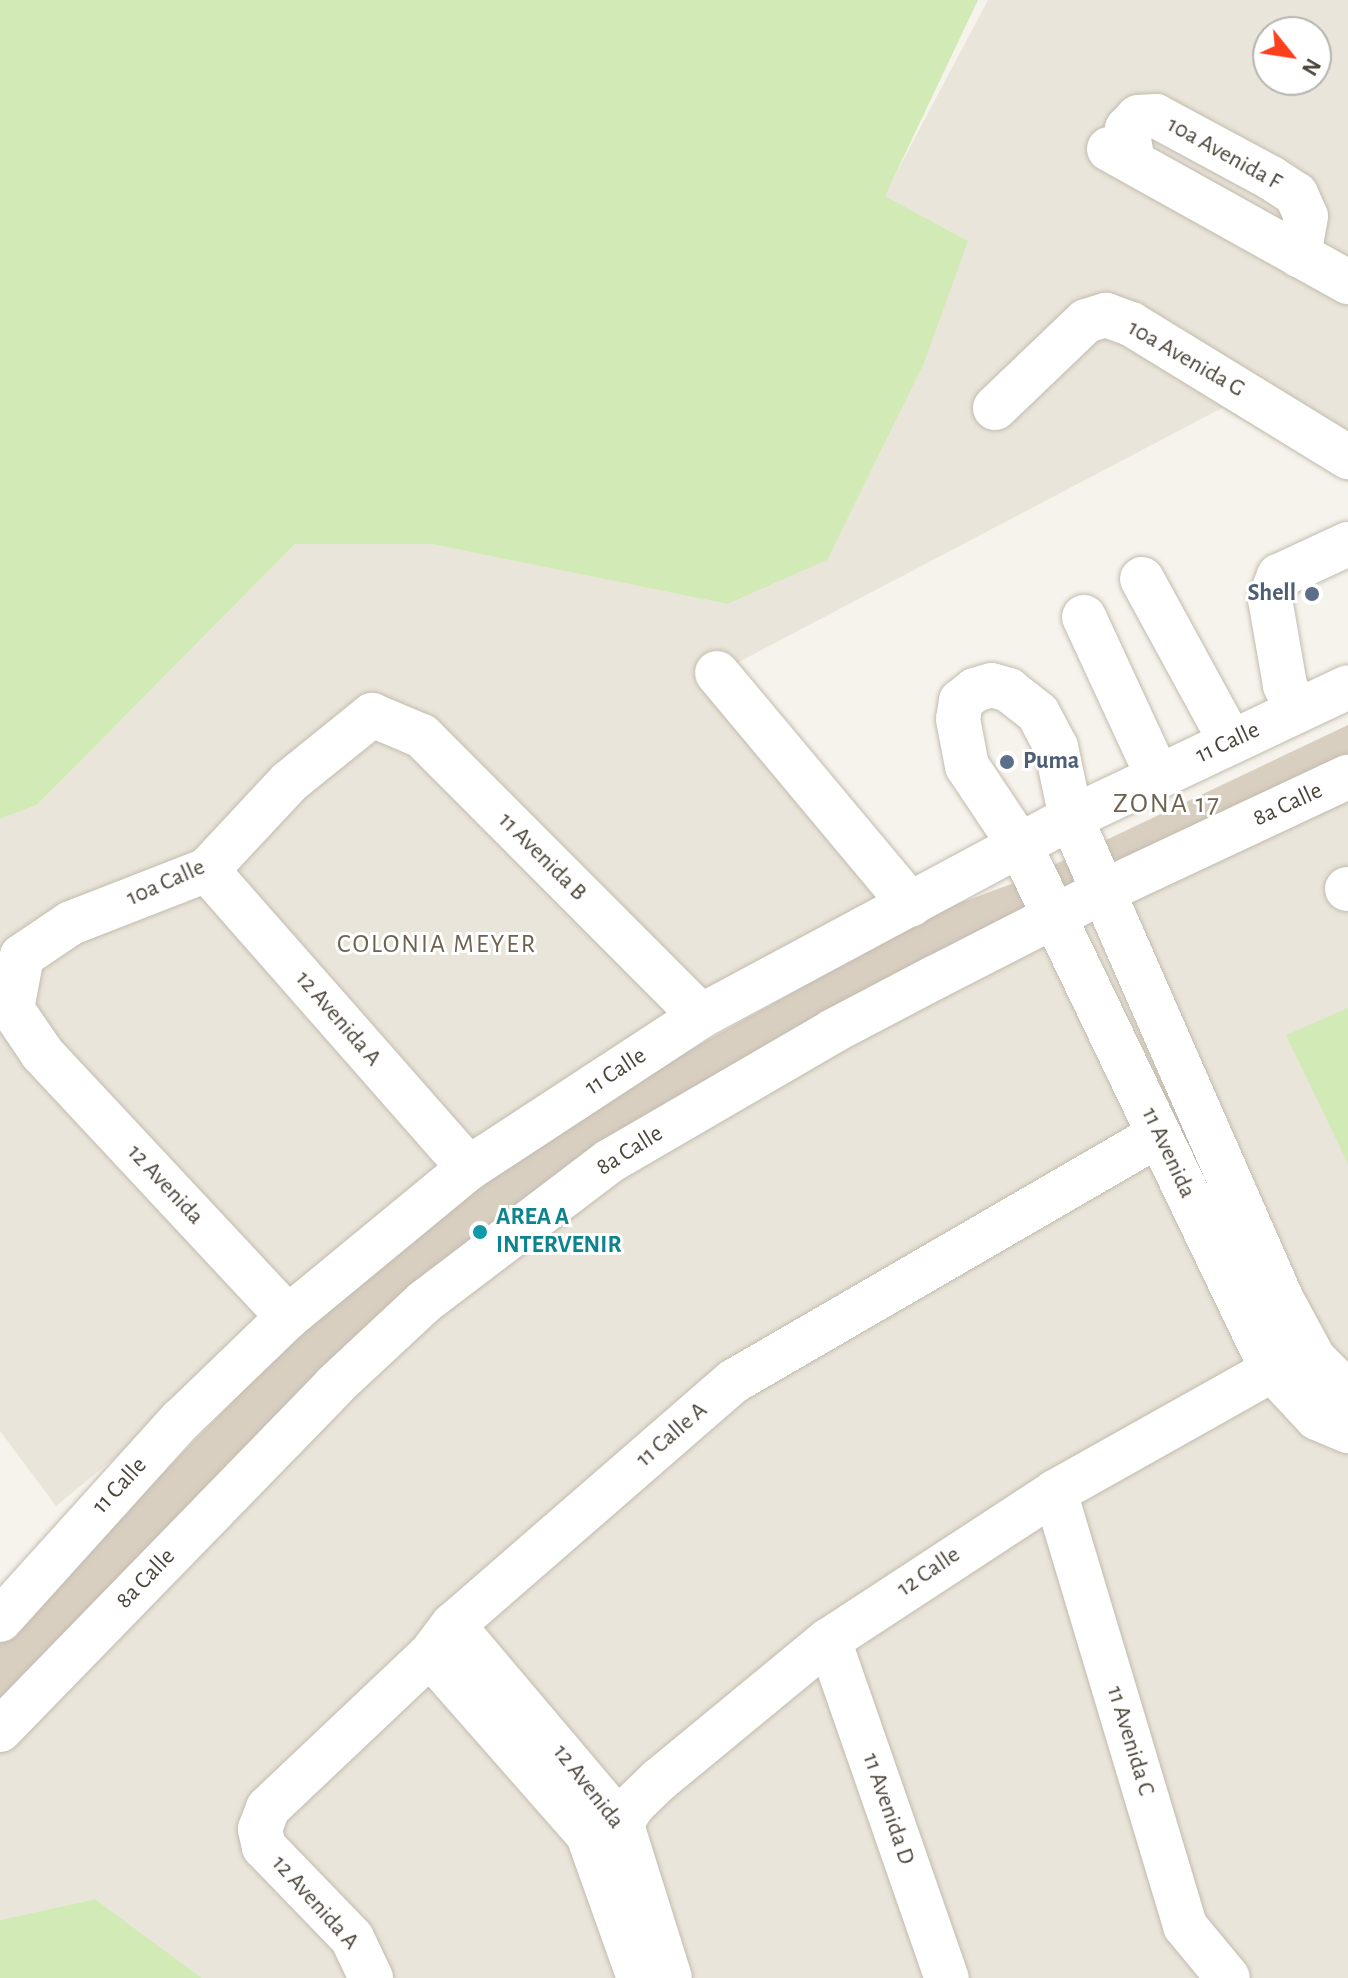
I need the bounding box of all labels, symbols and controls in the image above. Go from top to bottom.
north arrow [1252,16,1332,96]
text: N [1298,55,1324,79]
street label: 10a Avenida F [1162,111,1286,197]
street label: 10a Avenida G [1122,314,1250,404]
place label: Shell [1248,580,1296,608]
marker: Shell [1303,585,1321,603]
street label: 11 Calle [1192,716,1264,770]
place label: Puma [1023,748,1079,776]
marker: Puma [998,753,1016,771]
street label: 8a Calle [1249,777,1327,833]
district label: ZONA 17 [1113,787,1221,821]
street label: 11 Avenida B [492,807,592,907]
street label: 10a Calle [122,853,210,913]
district label: COLONIA MEYER [337,929,537,961]
street label: 12 Avenida A [289,965,387,1073]
street label: 11 Calle [580,1042,652,1102]
street label: 11 Avenida [1135,1103,1201,1203]
street label: 8a Calle [591,1119,669,1183]
street label: 12 Avenida [121,1139,209,1231]
place label: AREA A INTERVENIR [496,1204,622,1260]
marker: AREA A INTERVENIR [471,1223,489,1241]
street label: 11 Calle A [631,1396,713,1474]
street label: 11 Calle [87,1452,153,1520]
street label: 12 Calle [892,1541,966,1603]
street label: 8a Calle [110,1543,182,1615]
street label: 11 Avenida C [1100,1683,1160,1799]
street label: 12 Avenida [546,1739,630,1835]
street label: 11 Avenida D [856,1749,920,1869]
street label: 12 Avenida A [265,1850,365,1956]

